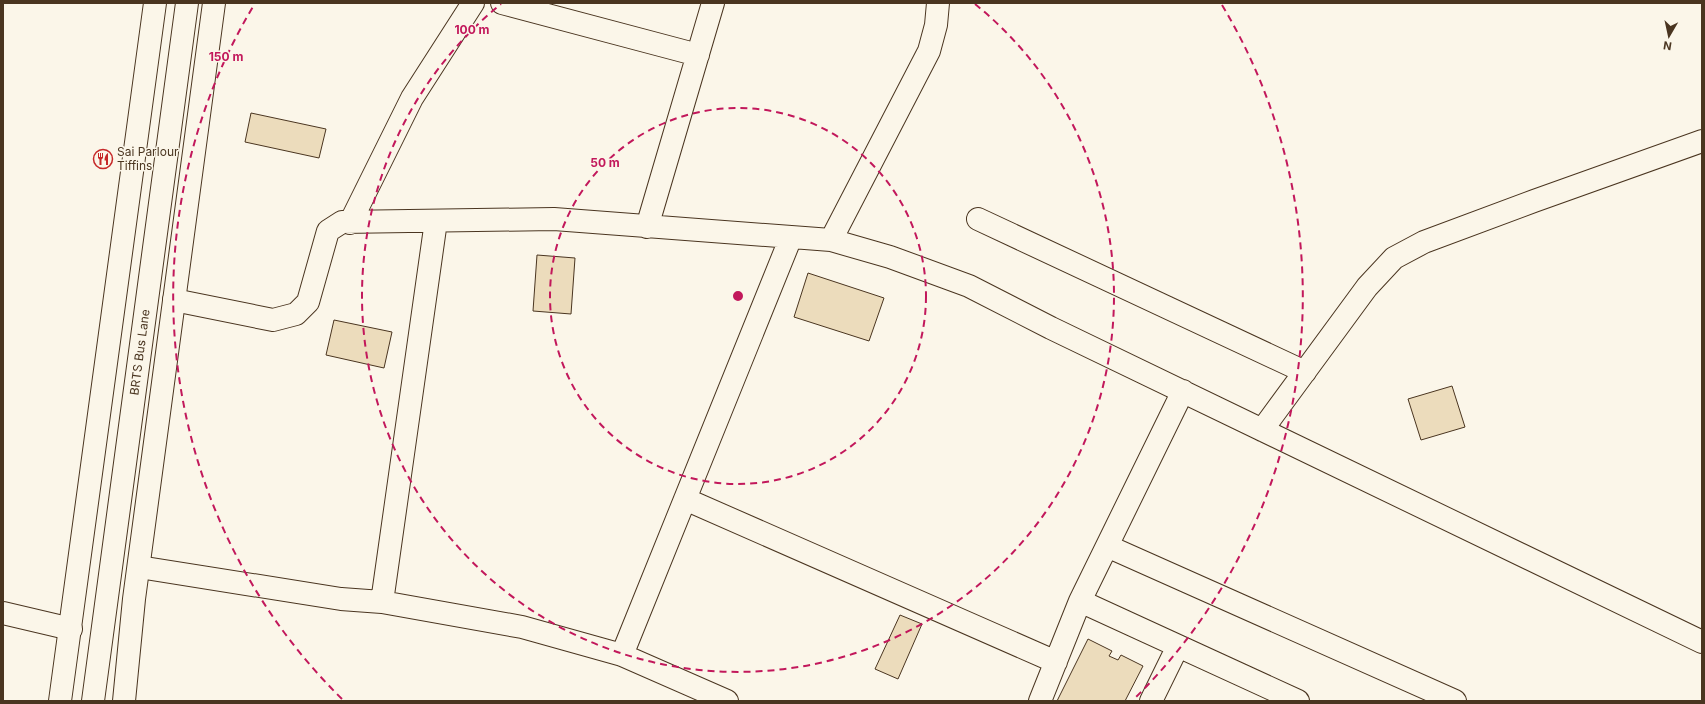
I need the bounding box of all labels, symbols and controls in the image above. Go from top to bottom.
north arrow [1649,16,1689,56]
text: 100 m [454,22,490,37]
text: N [1662,38,1673,53]
text: 150 m [209,49,243,64]
place label: Sai Parlour Tiffins [117,144,179,173]
restaurant icon: Sai Parlour Tiffins [92,148,114,170]
text: 50 m [590,155,620,170]
centre of rings [731,289,745,303]
street label: BRTS Bus Lane [126,308,153,396]

